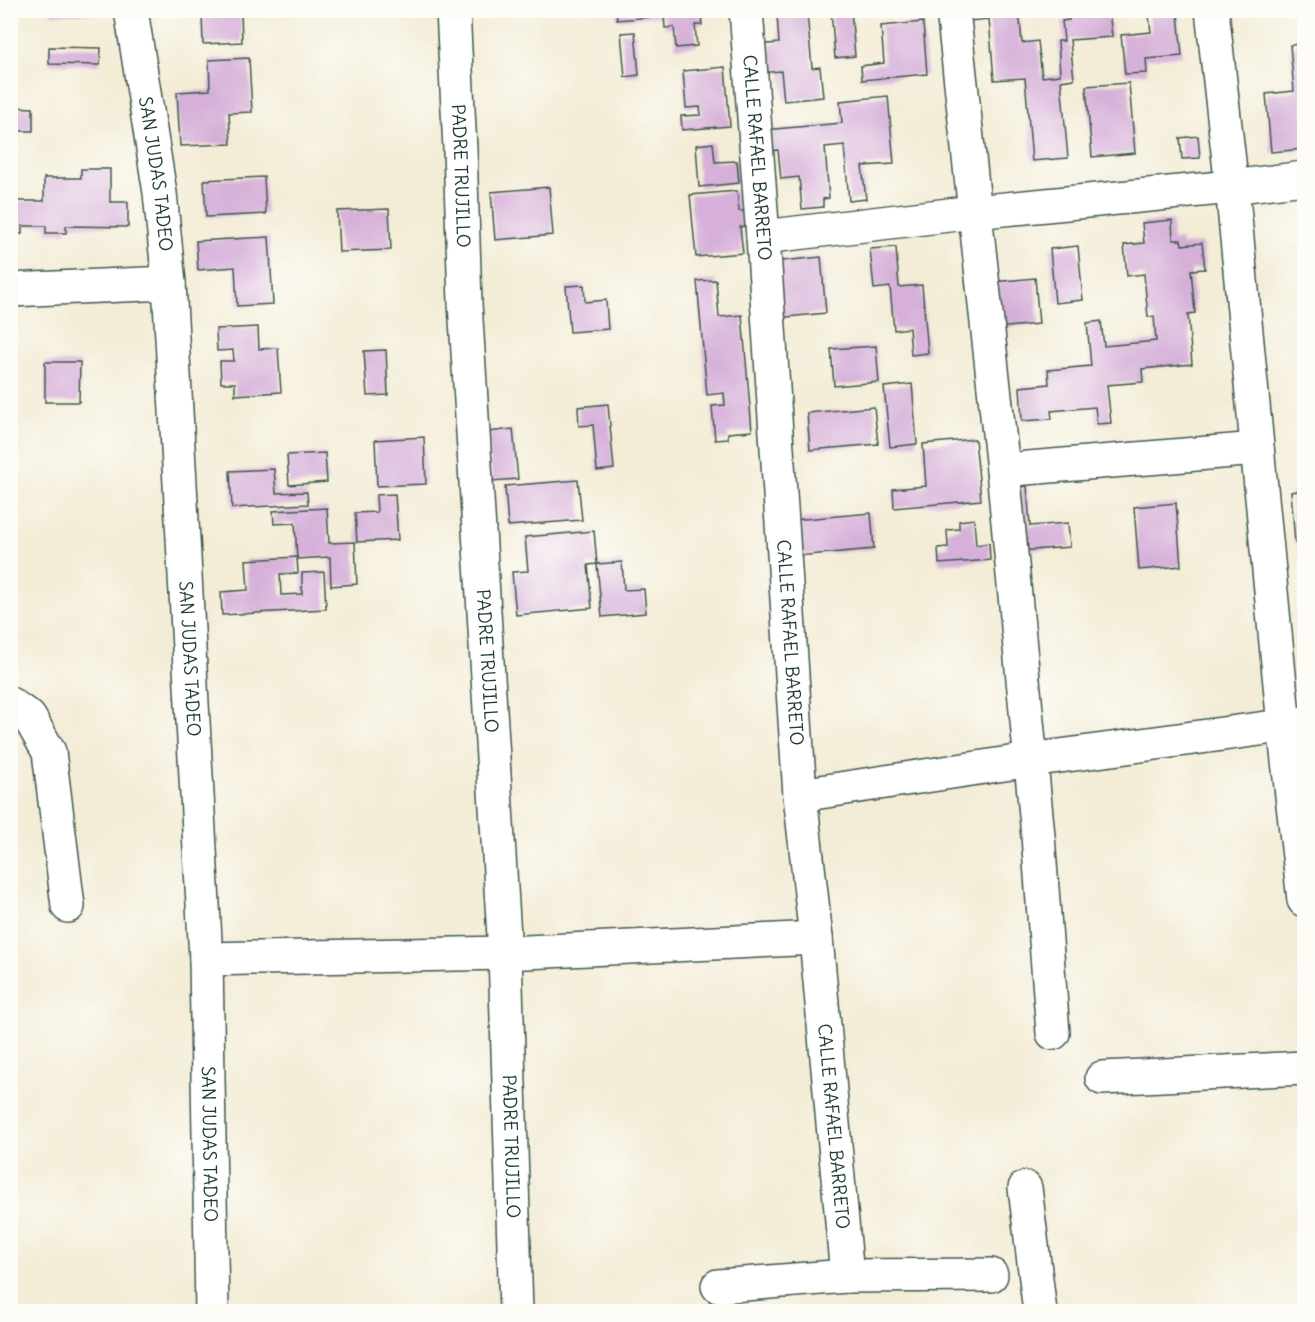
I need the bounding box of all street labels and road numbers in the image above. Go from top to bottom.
street label: CALLE RAFAEL BARRETO [738,54,777,261]
street label: SAN JUDAS TADEO [134,95,178,252]
street label: PADRE TRUJILLO [447,103,475,248]
street label: CALLE RAFAEL BARRETO [772,539,809,746]
street label: SAN JUDAS TADEO [174,580,206,737]
street label: PADRE TRUJILLO [472,588,503,734]
street label: CALLE RAFAEL BARRETO [813,1023,855,1230]
street label: SAN JUDAS TADEO [197,1066,222,1222]
street label: PADRE TRUJILLO [498,1074,525,1219]

